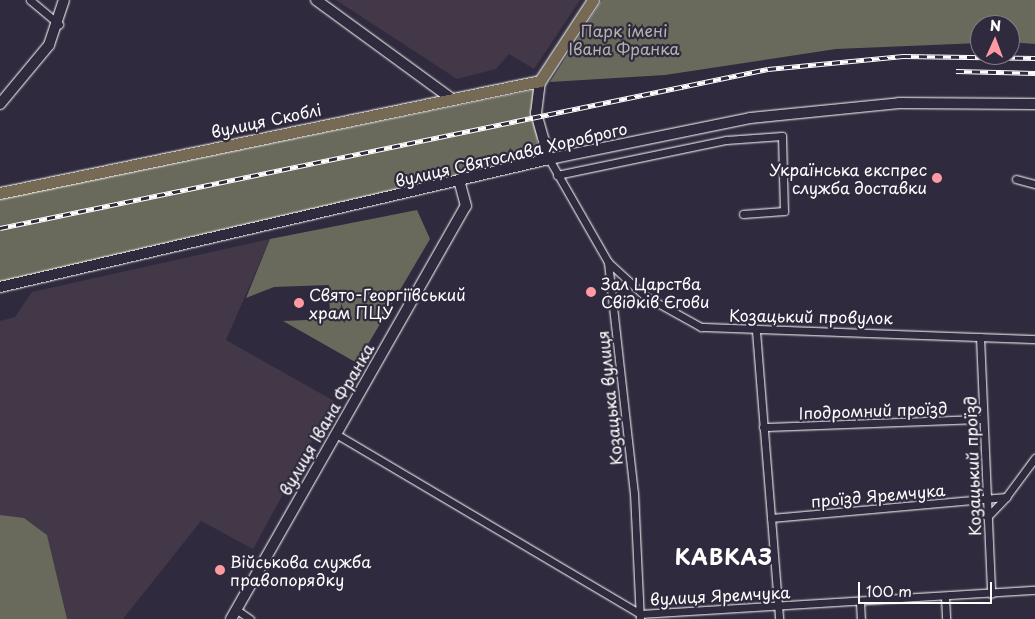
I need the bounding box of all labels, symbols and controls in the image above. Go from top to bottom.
north arrow [970,15,1020,65]
text: N [990,15,1001,36]
park label: Парк імені Івана Франка [568,20,680,58]
street label: вулиця Скоблі [209,99,323,141]
street label: вулиця Святослава Хороброго [392,118,630,190]
place label: Українська експрес служба доставки [769,159,927,197]
marker: Українська експрес служба доставки [931,172,943,184]
place label: Зал Царства Свідків Єгови [601,273,710,311]
place label: Свято-Георгіївський храм ПЦУ [309,284,466,322]
marker: Зал Царства Свідків Єгови [585,286,597,298]
marker: Свято-Георгіївський храм ПЦУ [293,297,305,309]
street label: Козацький провулок [729,305,893,327]
street label: Козацька вулиця [592,329,626,467]
street label: вулиця Івана Франка [274,339,378,499]
street label: Козацький проїзд [960,396,984,536]
street label: Іподромний проїзд [798,398,948,422]
street label: проїзд Яремчука [810,480,946,510]
district label: КАВКАЗ [675,543,773,569]
place label: Військова служба правопорядку [230,551,372,589]
marker: Військова служба правопорядку [214,564,226,576]
scale bar [860,572,994,604]
text: 100 m [866,579,912,602]
street label: вулиця Яремчука [649,582,791,608]

